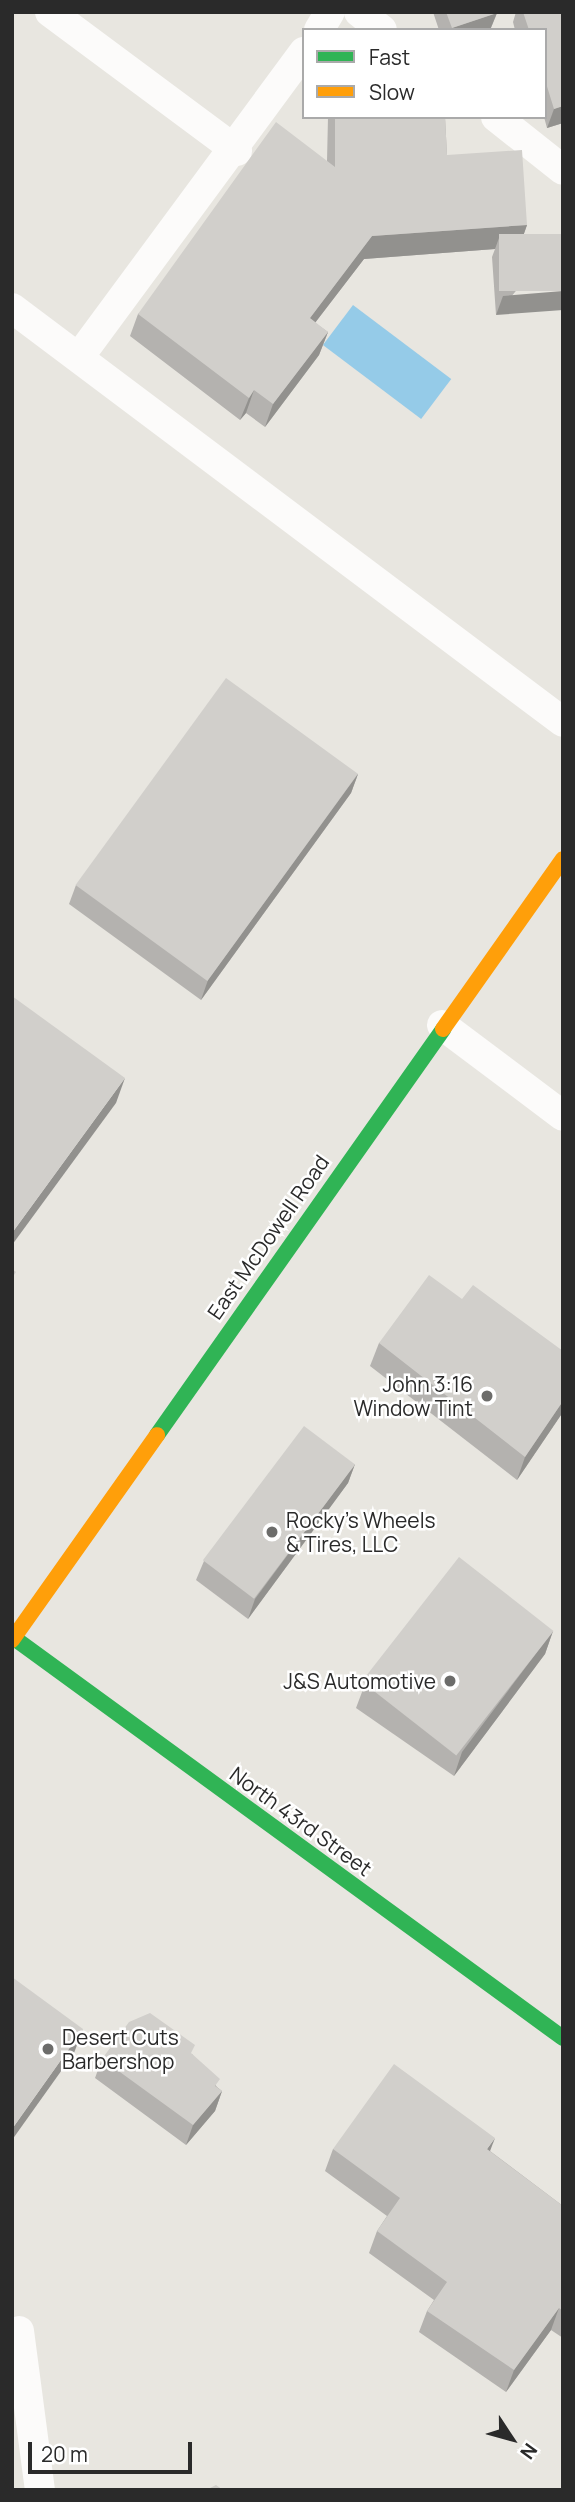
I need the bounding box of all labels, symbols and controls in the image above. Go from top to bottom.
legend [302,28,547,119]
text: Fast [369,43,410,71]
text: Slow [369,78,415,106]
street label: East McDowell Road [202,1150,334,1324]
place label: John 3:16 Window Tint [353,1371,473,1421]
marker: John 3:16 Window Tint [479,1388,495,1404]
place label: Rocky's Wheels & Tires, LLC [286,1507,435,1557]
marker: Rocky's Wheels & Tires, LLC [264,1524,280,1540]
place label: J&S Automotive [283,1668,436,1694]
marker: J&S Automotive [442,1673,458,1689]
street label: North 43rd Street [225,1761,377,1881]
place label: Desert Cuts Barbershop [62,2024,179,2074]
marker: Desert Cuts Barbershop [40,2041,56,2057]
north arrow [477,2404,547,2474]
scale bar [32,2428,196,2472]
text: N [514,2438,544,2465]
text: 20 m [41,2440,88,2468]

